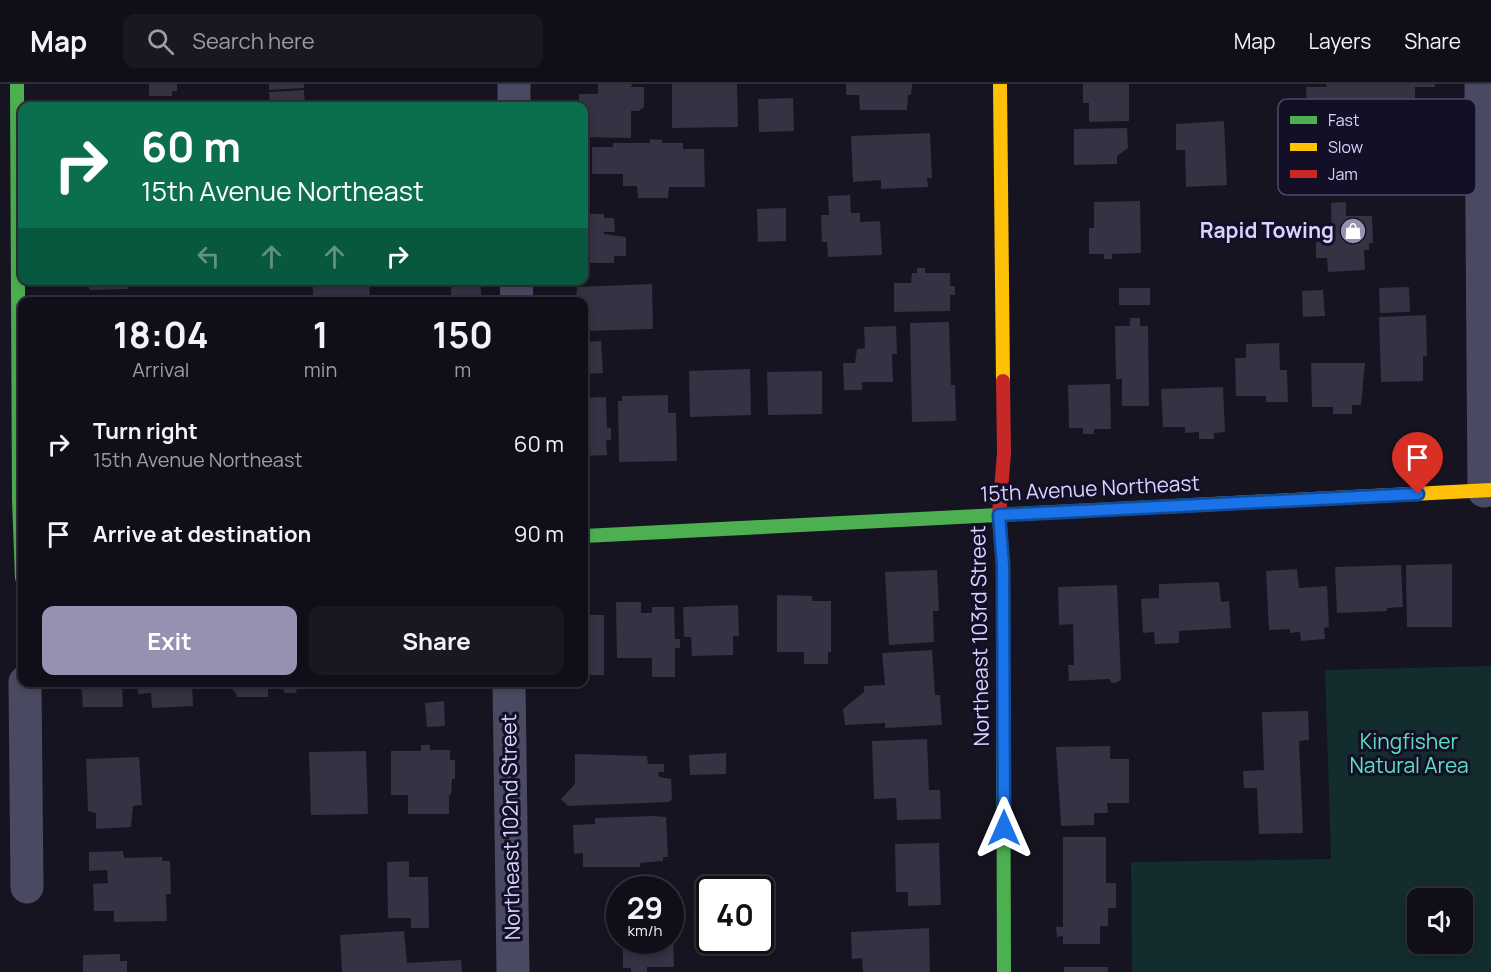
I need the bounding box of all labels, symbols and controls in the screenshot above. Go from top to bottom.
search box [123,14,543,68]
text: Map [30,22,87,60]
icon: search [144,25,177,58]
text: Search here [192,26,315,56]
text: Map [1234,27,1275,55]
text: Layers [1308,27,1371,55]
text: Share [1404,27,1461,55]
legend [1278,99,1476,195]
text: Fast [1328,109,1359,131]
text: 60 m [141,117,241,175]
icon: right [42,126,120,204]
text: Slow [1328,136,1363,158]
text: Jam [1328,163,1358,185]
text: 15th Avenue Northeast [141,172,424,209]
place label: Rapid Towing [1200,216,1334,244]
shop icon: Rapid Towing [1338,216,1368,246]
icon: left [192,240,225,273]
icon: ahead [255,240,288,273]
icon: ahead [318,240,351,273]
icon: right [381,240,414,273]
text: 18:04 [113,310,209,359]
text: 1 [313,310,328,359]
text: 150 [432,310,493,359]
text: Arrival [132,356,189,383]
text: min [304,356,337,383]
text: m [454,356,471,383]
text: Turn right [93,416,198,446]
icon: right [42,428,75,461]
text: 60 m [514,429,564,459]
pin [1392,432,1443,494]
icon: arrive [1401,441,1434,474]
text: 15th Avenue Northeast [93,446,302,473]
street label: 15th Avenue Northeast [979,468,1200,508]
icon: arrive [42,518,75,551]
text: Arrive at destination [93,519,311,549]
text: 90 m [514,519,564,549]
street label: Northeast 103rd Street [963,525,995,747]
button: Exit [42,606,297,675]
button: Share [309,606,564,675]
street label: Northeast 102nd Street [494,714,526,940]
park label: Kingfisher Natural Area [1349,727,1469,779]
position arrow [972,796,1036,860]
speed limit sign: 40 [696,876,774,954]
text: 29 [627,887,663,928]
map controls [1407,888,1473,954]
button: sound [1407,888,1473,954]
text: km/h [628,920,662,941]

